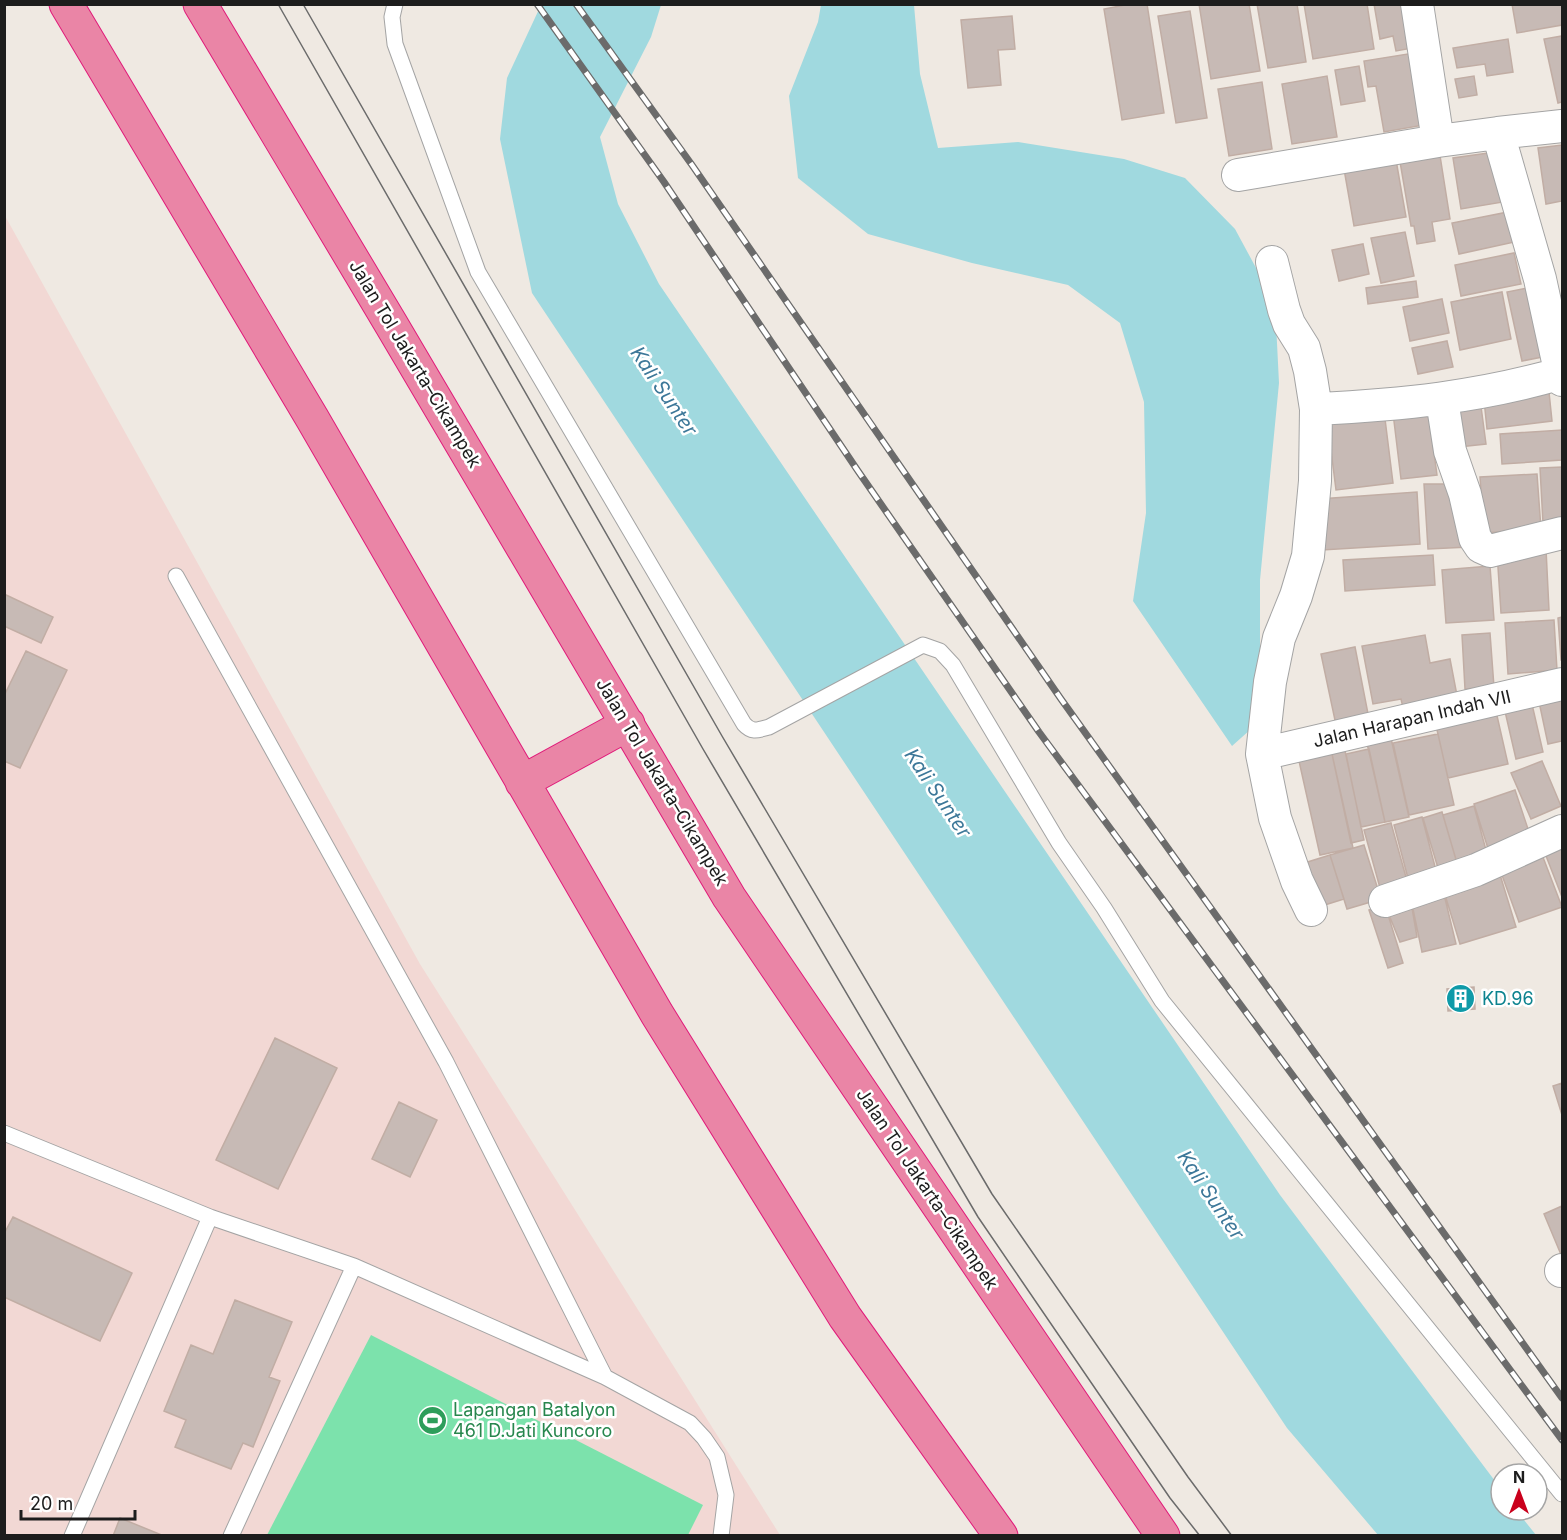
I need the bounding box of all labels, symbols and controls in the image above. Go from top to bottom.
street label: Jalan Tol Jakarta–Cikampek [345,256,486,471]
water label: Kali Sunter [625,342,703,440]
street label: Jalan Tol Jakarta–Cikampek [592,674,733,889]
street label: Jalan Harapan Indah VII [1311,686,1513,751]
water label: Kali Sunter [899,744,977,842]
building icon: KD.96 [1445,983,1477,1015]
place label: KD.96 [1482,988,1534,1009]
street label: Jalan Tol Jakarta–Cikampek [852,1084,1003,1293]
water label: Kali Sunter [1172,1146,1250,1244]
place label: Lapangan Batalyon 461 D.Jati Kuncoro [453,1399,616,1441]
sports icon: Lapangan Batalyon 461 D.Jati Kuncoro [416,1404,448,1436]
north arrow [1489,1462,1549,1522]
text: N [1513,1467,1525,1487]
scale bar [21,1483,135,1521]
text: 20 m [30,1493,73,1514]

